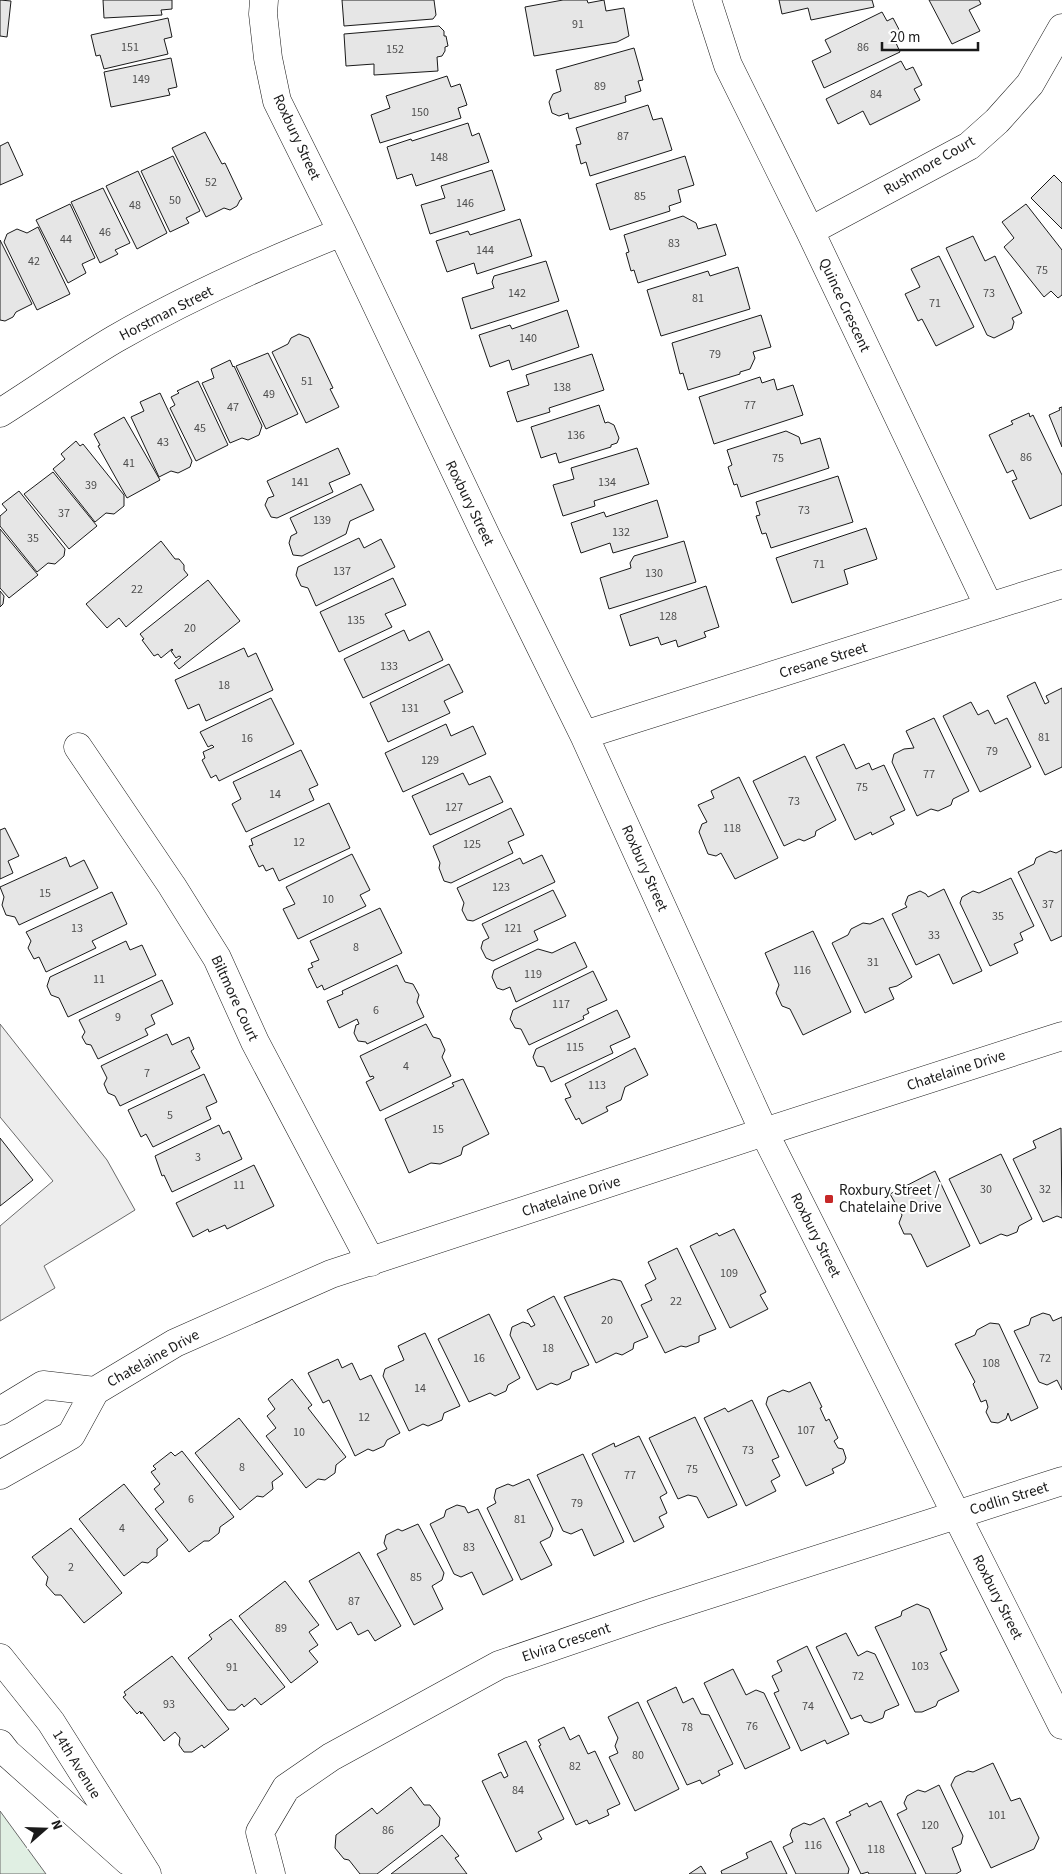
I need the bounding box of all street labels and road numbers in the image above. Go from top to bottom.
street label: Roxbury Street [267,91,326,184]
street label: Rushmore Court [880,131,979,200]
street label: Quince Crescent [814,255,876,356]
street label: Horstman Street [116,281,217,346]
street label: Roxbury Street [440,457,499,549]
street label: Cresane Street [776,637,870,684]
street label: Roxbury Street [616,822,673,915]
street label: Biltmore Court [205,952,264,1045]
street label: Chatelaine Drive [904,1045,1008,1096]
street label: Chatelaine Drive [519,1171,623,1222]
street label: Roxbury Street [785,1189,846,1281]
street label: Chatelaine Drive [103,1324,203,1392]
street label: Codlin Street [967,1477,1051,1520]
street label: Roxbury Street [967,1551,1028,1643]
street label: Elvira Crescent [519,1618,613,1667]
street label: 14th Avenue [47,1726,106,1803]

